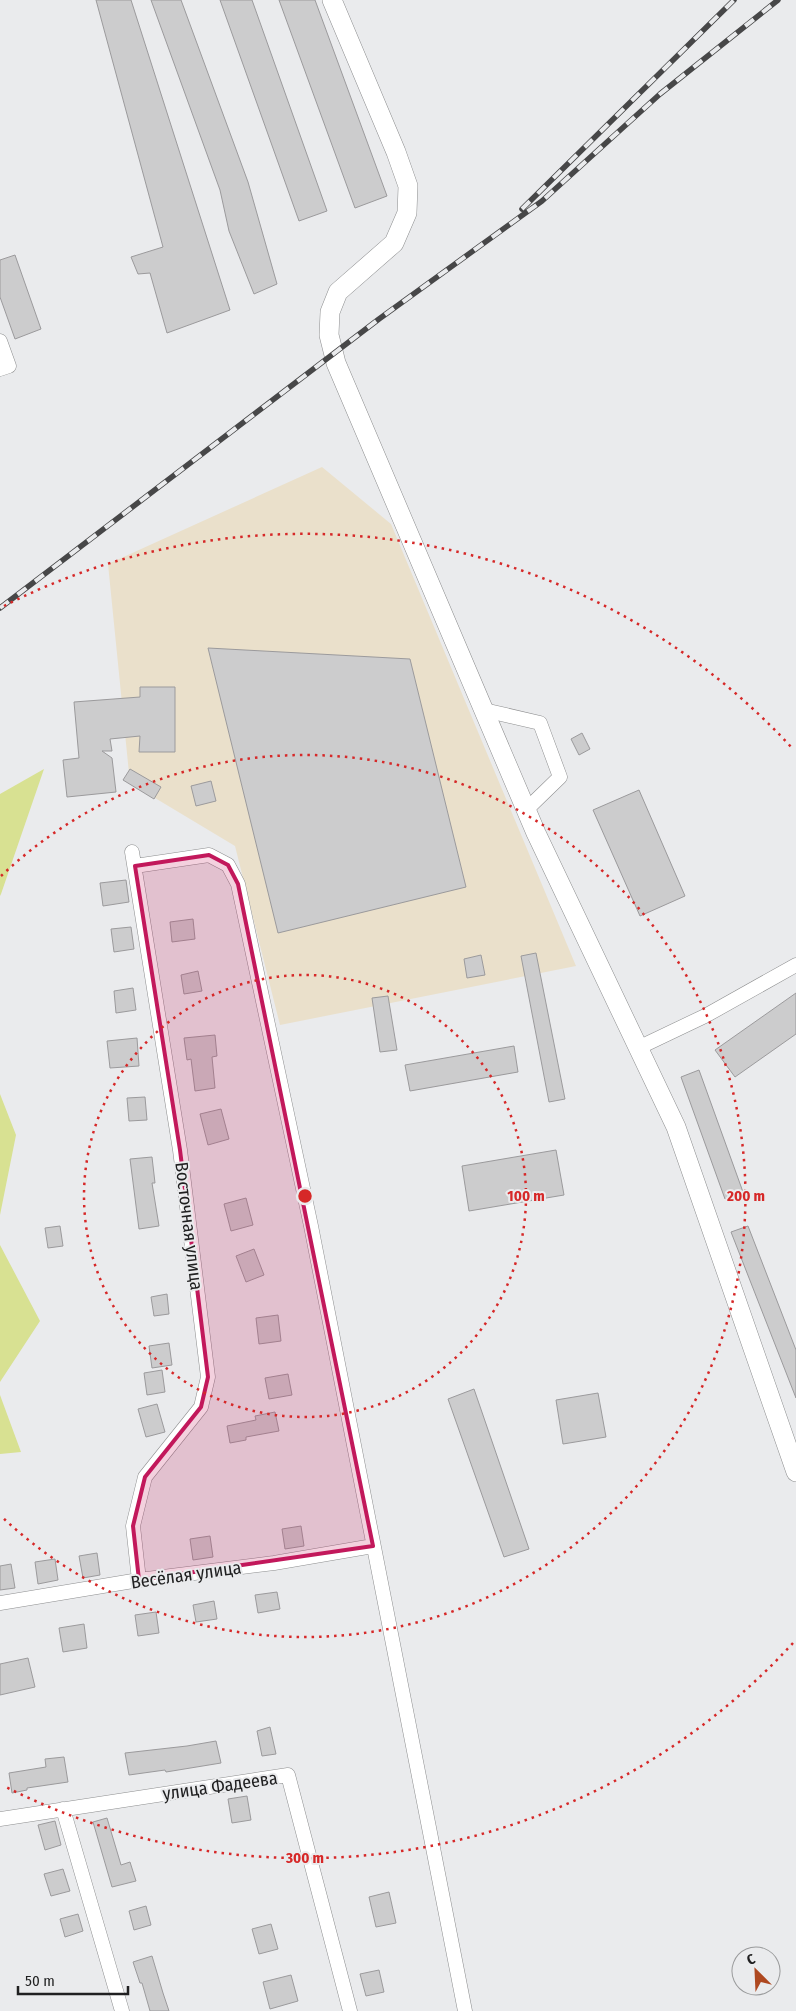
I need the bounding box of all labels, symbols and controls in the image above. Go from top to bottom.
street label: Восточная улица [170,1161,208,1291]
centre of rings [296,1187,314,1205]
text: 100 m [507,1187,545,1205]
text: 200 m [726,1187,765,1205]
street label: Весёлая улица [129,1556,243,1594]
street label: улица Фадеева [161,1767,279,1805]
text: 300 m [285,1849,324,1867]
north arrow [731,1946,781,1996]
text: С [744,1950,758,1969]
scale bar [18,1964,128,1996]
text: 50 m [25,1972,55,1990]

